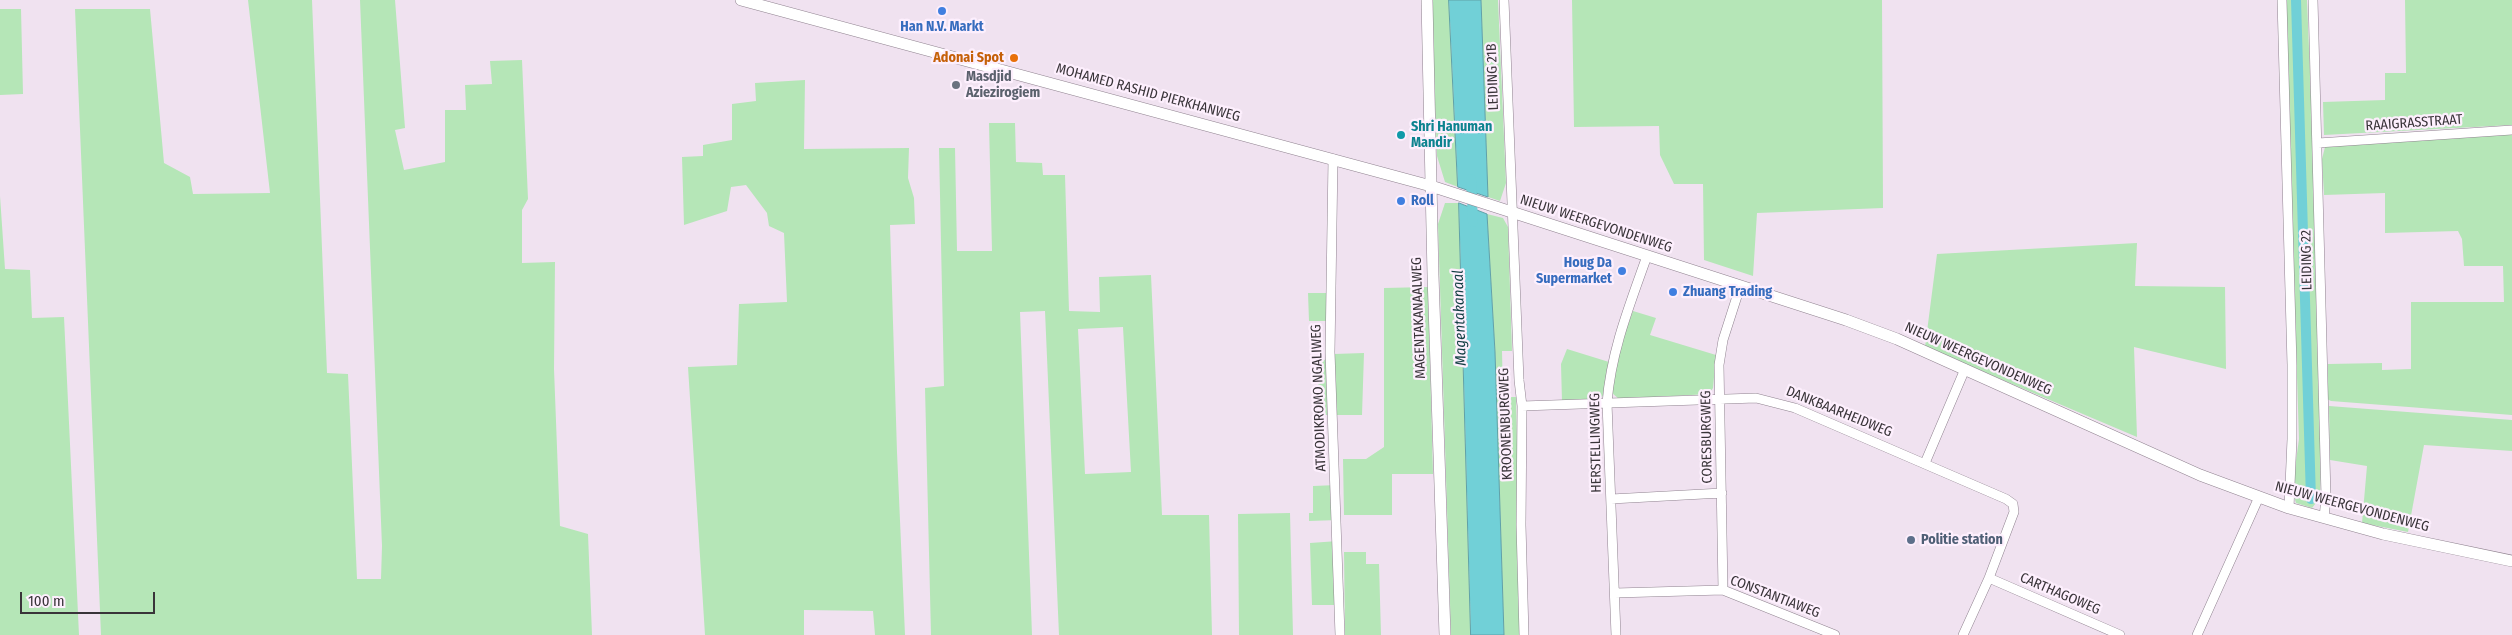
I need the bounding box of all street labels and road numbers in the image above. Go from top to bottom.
street label: LEIDING 21B [1483,43,1503,111]
street label: MOHAMED RASHID PIERKHANWEG [1054,60,1242,126]
street label: RAAIGRASSTRAAT [2365,111,2463,135]
street label: NIEUW WEERGEVONDENWEG [1518,191,1674,257]
street label: LEIDING 22 [2298,230,2316,290]
street label: MAGENTAKANAALWEG [1408,257,1430,379]
street label: NIEUW WEERGEVONDENWEG [1902,319,2054,399]
street label: ATMODIKROMO NGALIWEG [1308,324,1330,472]
street label: KROONENBURGWEG [1496,368,1516,480]
street label: DANKBAARHEIDWEG [1783,383,1895,441]
street label: CORESBURGWEG [1698,390,1716,484]
street label: HERSTELLINGWEG [1587,393,1605,493]
street label: NIEUW WEERGEVONDENWEG [2273,478,2431,536]
street label: CARTHAGOWEG [2017,570,2103,618]
street label: CONSTANTIAWEG [1728,572,1822,622]

